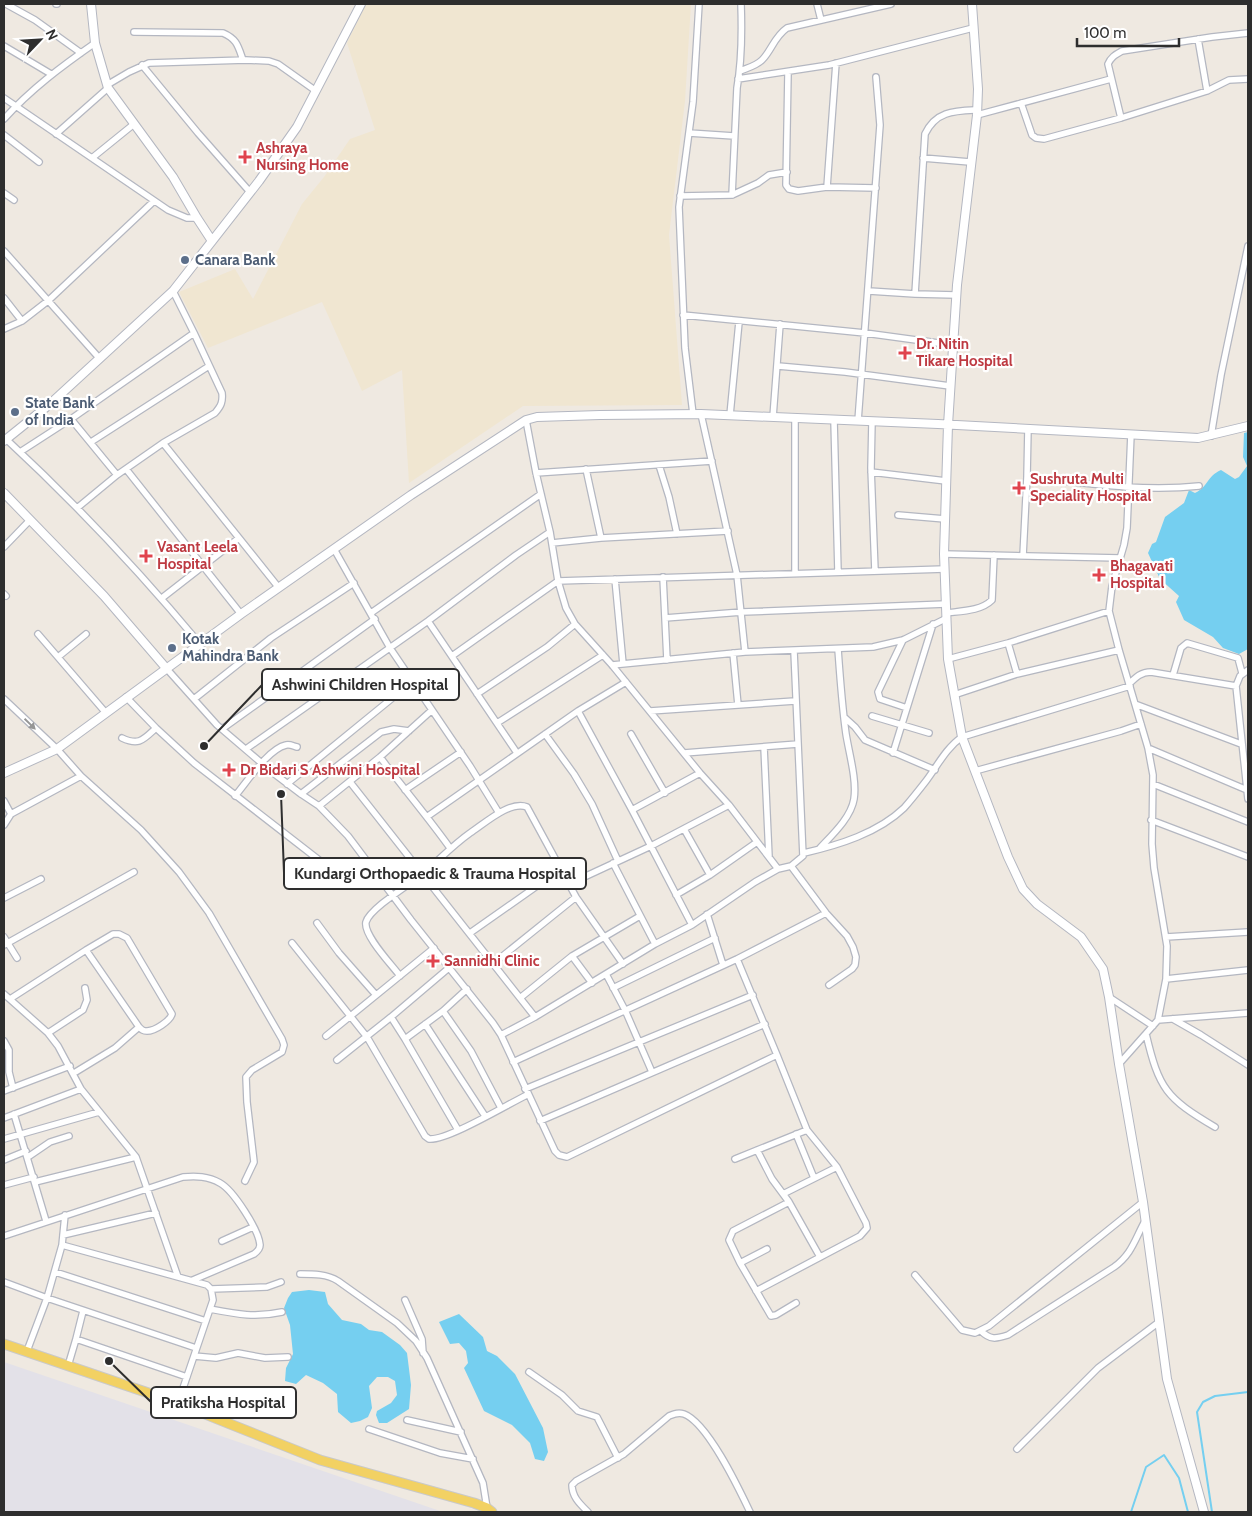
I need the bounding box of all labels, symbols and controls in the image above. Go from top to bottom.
north arrow [15,15,65,65]
scale bar [1077,15,1180,47]
text: 100 m [1084,24,1126,42]
text: N [42,26,62,43]
place label: Ashraya Nursing Home [256,139,349,174]
marker: Ashraya Nursing Home [238,150,252,164]
place label: Canara Bank [195,251,276,269]
marker: Canara Bank [179,254,191,266]
place label: Dr. Nitin Tikare Hospital [916,335,1013,370]
marker: Dr. Nitin Tikare Hospital [898,346,912,360]
place label: State Bank of India [25,394,95,429]
marker: State Bank of India [9,406,21,418]
place label: Sushruta Multi Speciality Hospital [1030,470,1151,505]
marker: Sushruta Multi Speciality Hospital [1012,481,1026,495]
place label: Vasant Leela Hospital [157,538,238,573]
marker: Vasant Leela Hospital [139,549,153,563]
place label: Bhagavati Hospital [1110,557,1173,592]
marker: Bhagavati Hospital [1092,568,1106,582]
place label: Kotak Mahindra Bank [182,630,279,665]
marker: Kotak Mahindra Bank [166,642,178,654]
callout: Ashwini Children Hospital [262,669,459,700]
text: Ashwini Children Hospital [272,675,448,694]
one-way arrow [24,718,36,730]
place label: Dr Bidari S Ashwini Hospital [240,761,420,779]
marker: Dr Bidari S Ashwini Hospital [222,763,236,777]
callout: Kundargi Orthopaedic & Trauma Hospital [284,858,586,889]
text: Kundargi Orthopaedic & Trauma Hospital [294,864,576,883]
place label: Sannidhi Clinic [444,952,540,970]
marker: Sannidhi Clinic [426,954,440,968]
callout: Pratiksha Hospital [151,1387,296,1418]
text: Pratiksha Hospital [161,1393,285,1412]

